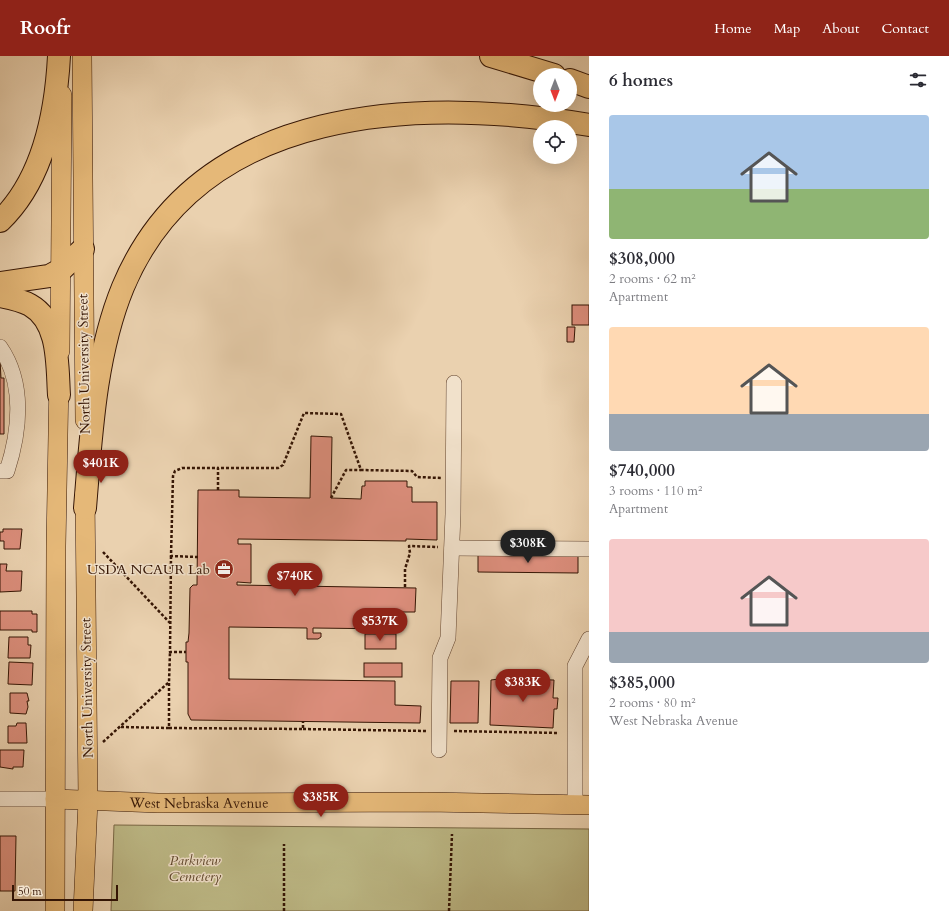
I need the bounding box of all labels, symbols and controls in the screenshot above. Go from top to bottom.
text: Roofr [20,15,70,41]
text: Home [714,19,752,38]
text: Map [774,19,800,38]
text: About [822,19,859,38]
text: Contact [881,19,929,38]
north arrow [533,68,577,112]
map controls [533,68,577,164]
text: 6 homes [609,69,673,92]
icon: filters [907,69,929,91]
button: locate [533,120,577,164]
icon: home [733,141,805,213]
text: $308,000 [609,247,675,270]
text: 2 rooms · 62 m² [609,270,696,288]
text: Apartment [609,288,668,306]
street label: North University Street [73,293,95,434]
icon: home [733,353,805,425]
pin: $401K [73,450,129,484]
text: $401K [82,454,120,472]
text: $740,000 [609,459,675,482]
text: 3 rooms · 110 m² [609,482,702,500]
text: Apartment [609,500,668,518]
pin: $308K [500,530,556,564]
text: $308K [509,534,547,552]
office icon: USDA NCAUR Lab [213,558,235,580]
place label: USDA NCAUR Lab [87,560,210,579]
pin: $740K [267,563,323,597]
icon: home [733,565,805,637]
text: $740K [276,567,314,585]
pin: $537K [352,608,408,642]
text: $537K [361,612,399,630]
street label: North University Street [76,617,98,758]
pin: $383K [495,669,551,703]
text: $385,000 [609,671,675,694]
text: $383K [504,673,542,691]
text: 2 rooms · 80 m² [609,694,696,712]
text: West Nebraska Avenue [609,712,738,730]
pin: $385K [293,784,349,818]
text: $385K [302,788,340,806]
street label: West Nebraska Avenue [128,792,269,813]
park label: Parkview Cemetery [169,851,222,886]
scale bar [12,883,118,902]
text: 50 m [18,884,42,899]

